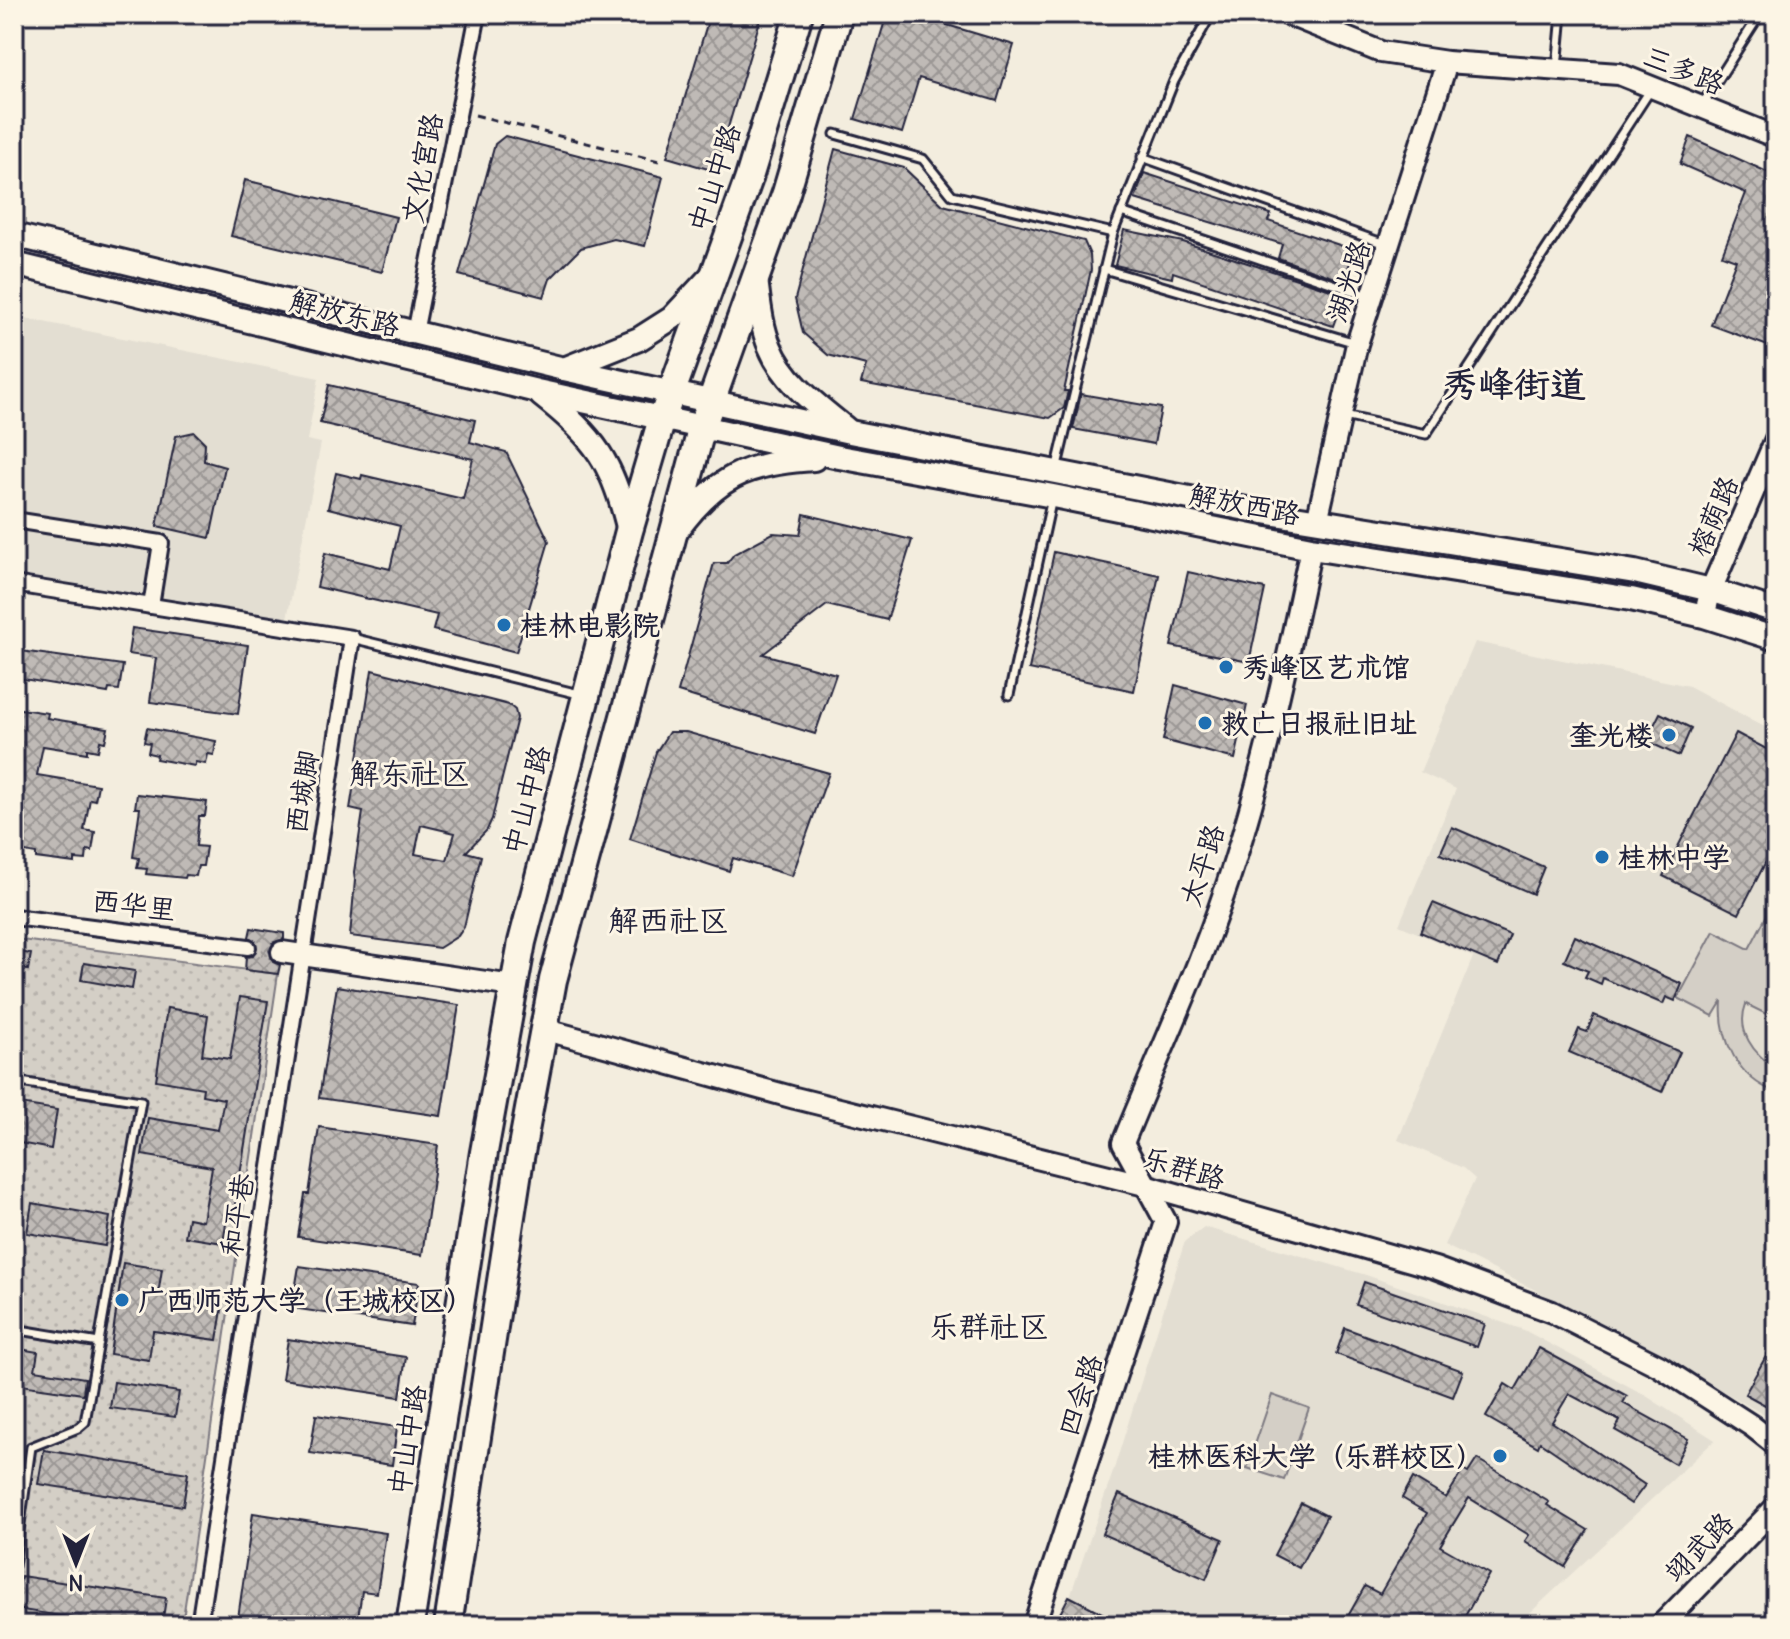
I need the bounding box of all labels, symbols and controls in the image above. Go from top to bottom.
street label: 三多路 [1638,38,1730,102]
street label: 文化宫路 [394,110,450,226]
street label: 中山中路 [680,119,748,237]
street label: 湖光路 [1318,235,1378,327]
street label: 解放东路 [286,282,404,344]
district label: 秀峰街道 [1442,362,1586,407]
street label: 榕荫路 [1680,470,1746,562]
street label: 解放西路 [1187,476,1303,532]
place label: 桂林电影院 [520,607,660,643]
marker: 桂林电影院 [495,616,513,634]
place label: 秀峰区艺术馆 [1242,649,1410,685]
marker: 秀峰区艺术馆 [1217,658,1235,676]
place label: 救亡日报社旧址 [1221,705,1417,741]
marker: 救亡日报社旧址 [1196,714,1214,732]
place label: 奎光楼 [1569,717,1653,753]
marker: 奎光楼 [1660,726,1678,744]
street label: 中山中路 [494,741,558,859]
street label: 西城脚 [278,748,326,836]
district label: 解东社区 [350,754,470,792]
street label: 太平路 [1172,819,1232,911]
place label: 桂林中学 [1618,839,1730,875]
marker: 桂林中学 [1593,848,1611,866]
street label: 西华里 [90,882,178,928]
district label: 解西社区 [609,901,729,939]
street label: 乐群路 [1139,1139,1229,1197]
street label: 和平巷 [213,1170,262,1259]
place label: 广西师范大学（王城校区） [138,1282,474,1318]
marker: 广西师范大学（王城校区） [113,1291,131,1309]
district label: 乐群社区 [929,1307,1049,1345]
street label: 四会路 [1050,1349,1110,1441]
street label: 中山中路 [380,1382,434,1498]
place label: 桂林医科大学（乐群校区） [1148,1438,1484,1474]
marker: 桂林医科大学（乐群校区） [1491,1447,1509,1465]
street label: 翊武路 [1657,1504,1741,1590]
north arrow [36,1523,116,1603]
text: N [68,1569,84,1597]

